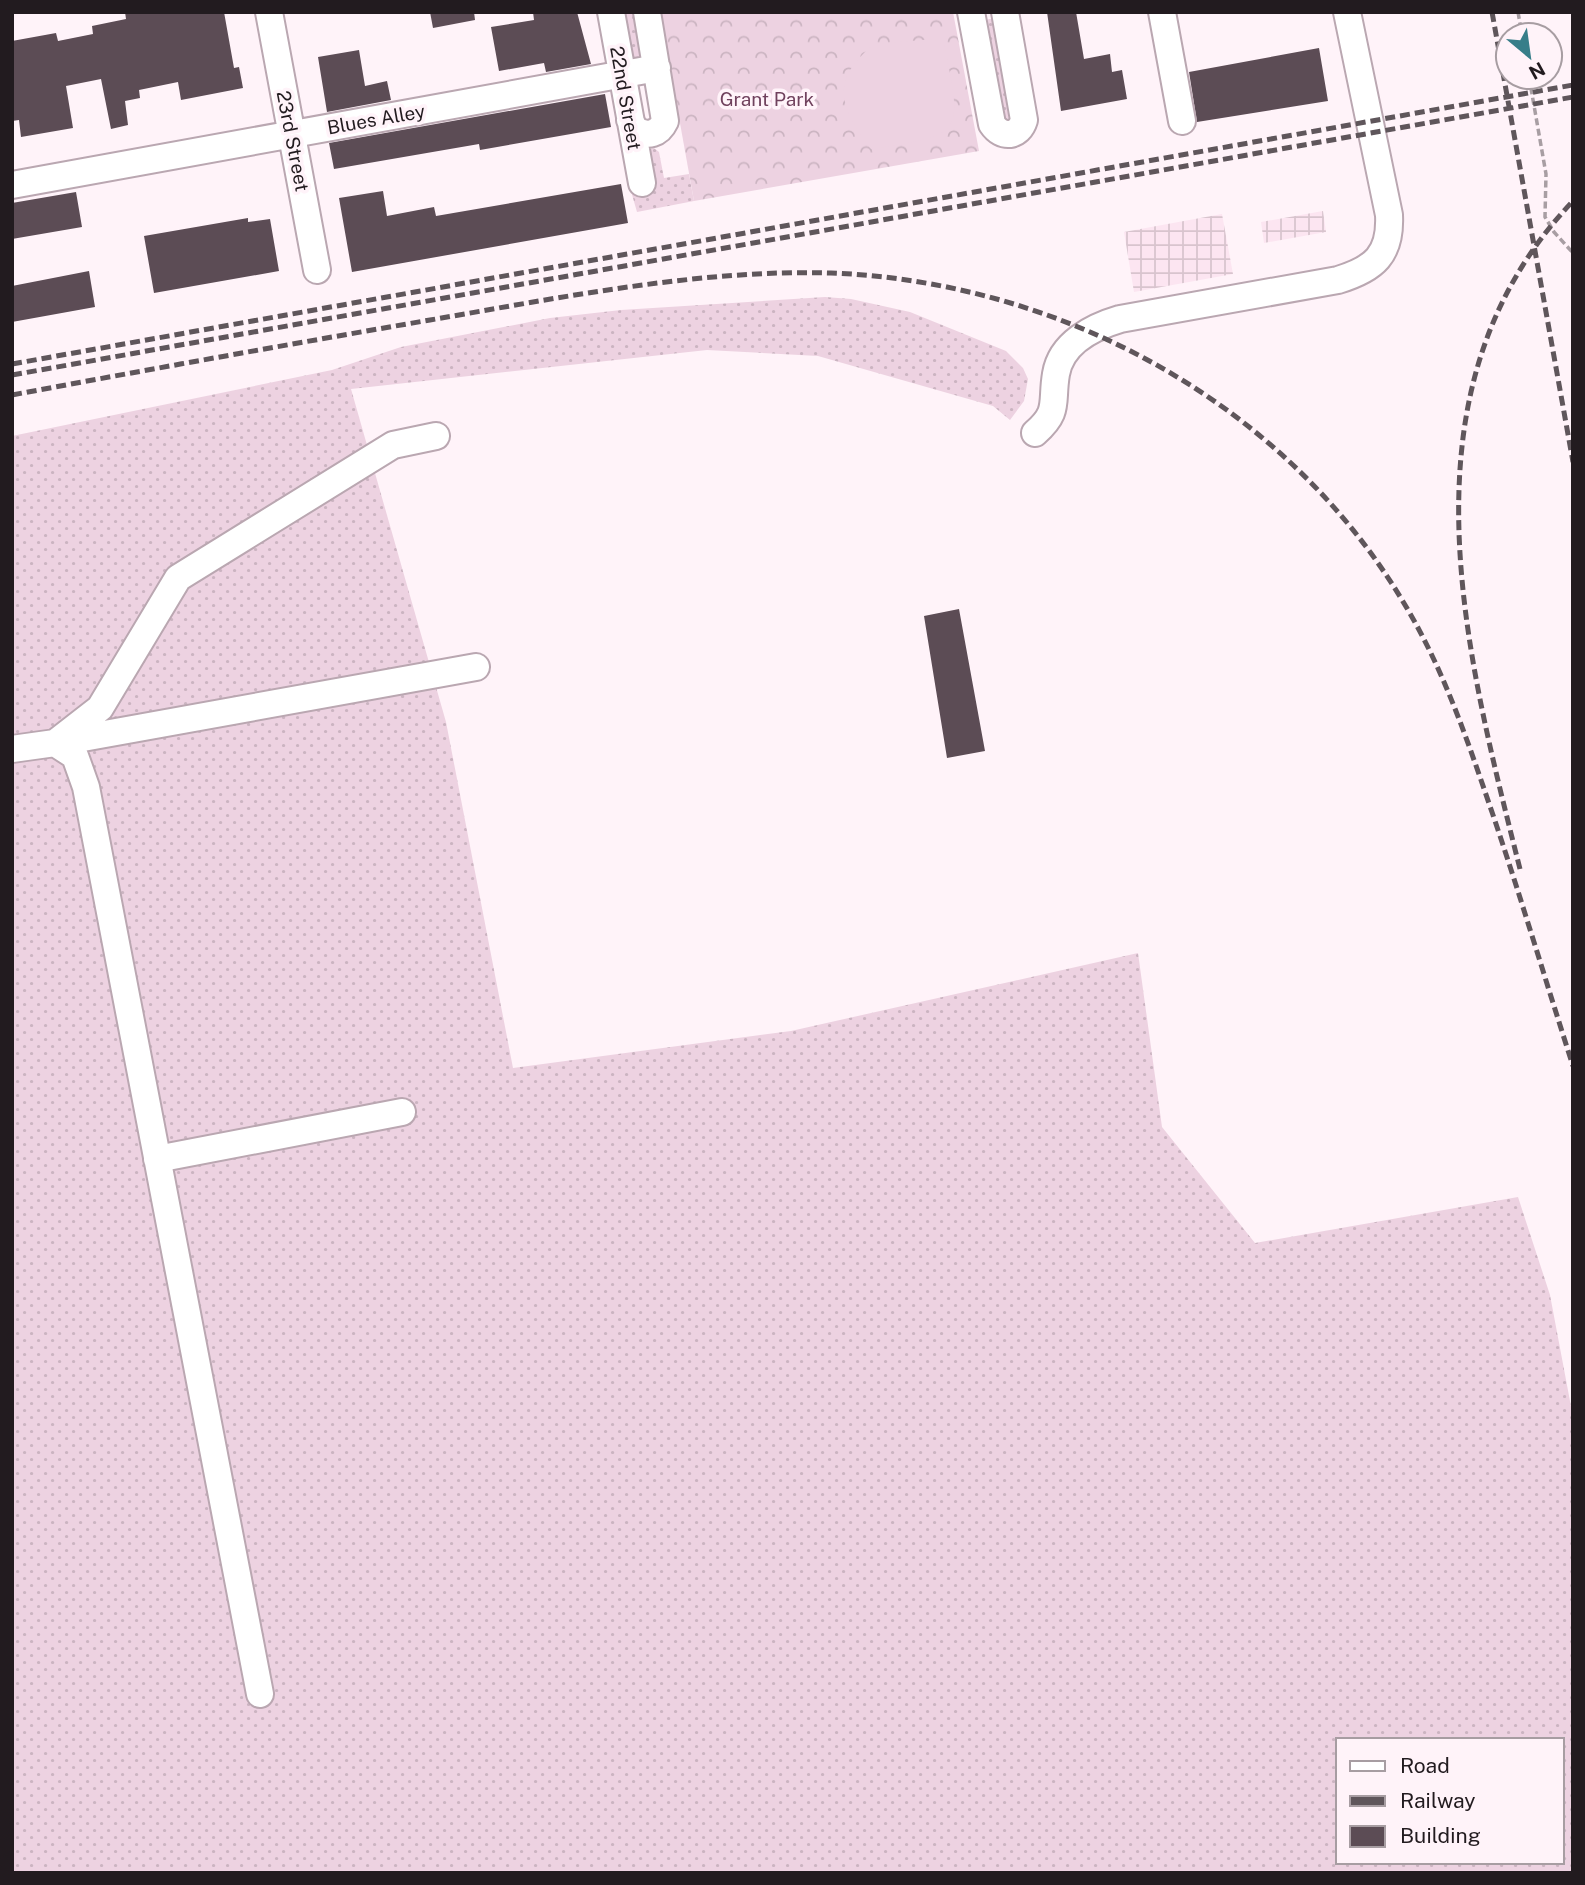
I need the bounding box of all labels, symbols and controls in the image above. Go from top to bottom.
north arrow [1494,21,1564,91]
street label: 22nd Street [606,44,646,152]
text: N [1525,58,1549,84]
park label: Grant Park [720,88,815,110]
street label: 23rd Street [272,89,314,193]
street label: Blues Alley [325,100,427,138]
legend [1336,1738,1564,1864]
text: Road [1400,1753,1450,1778]
text: Railway [1400,1788,1476,1813]
text: Building [1400,1823,1481,1848]

